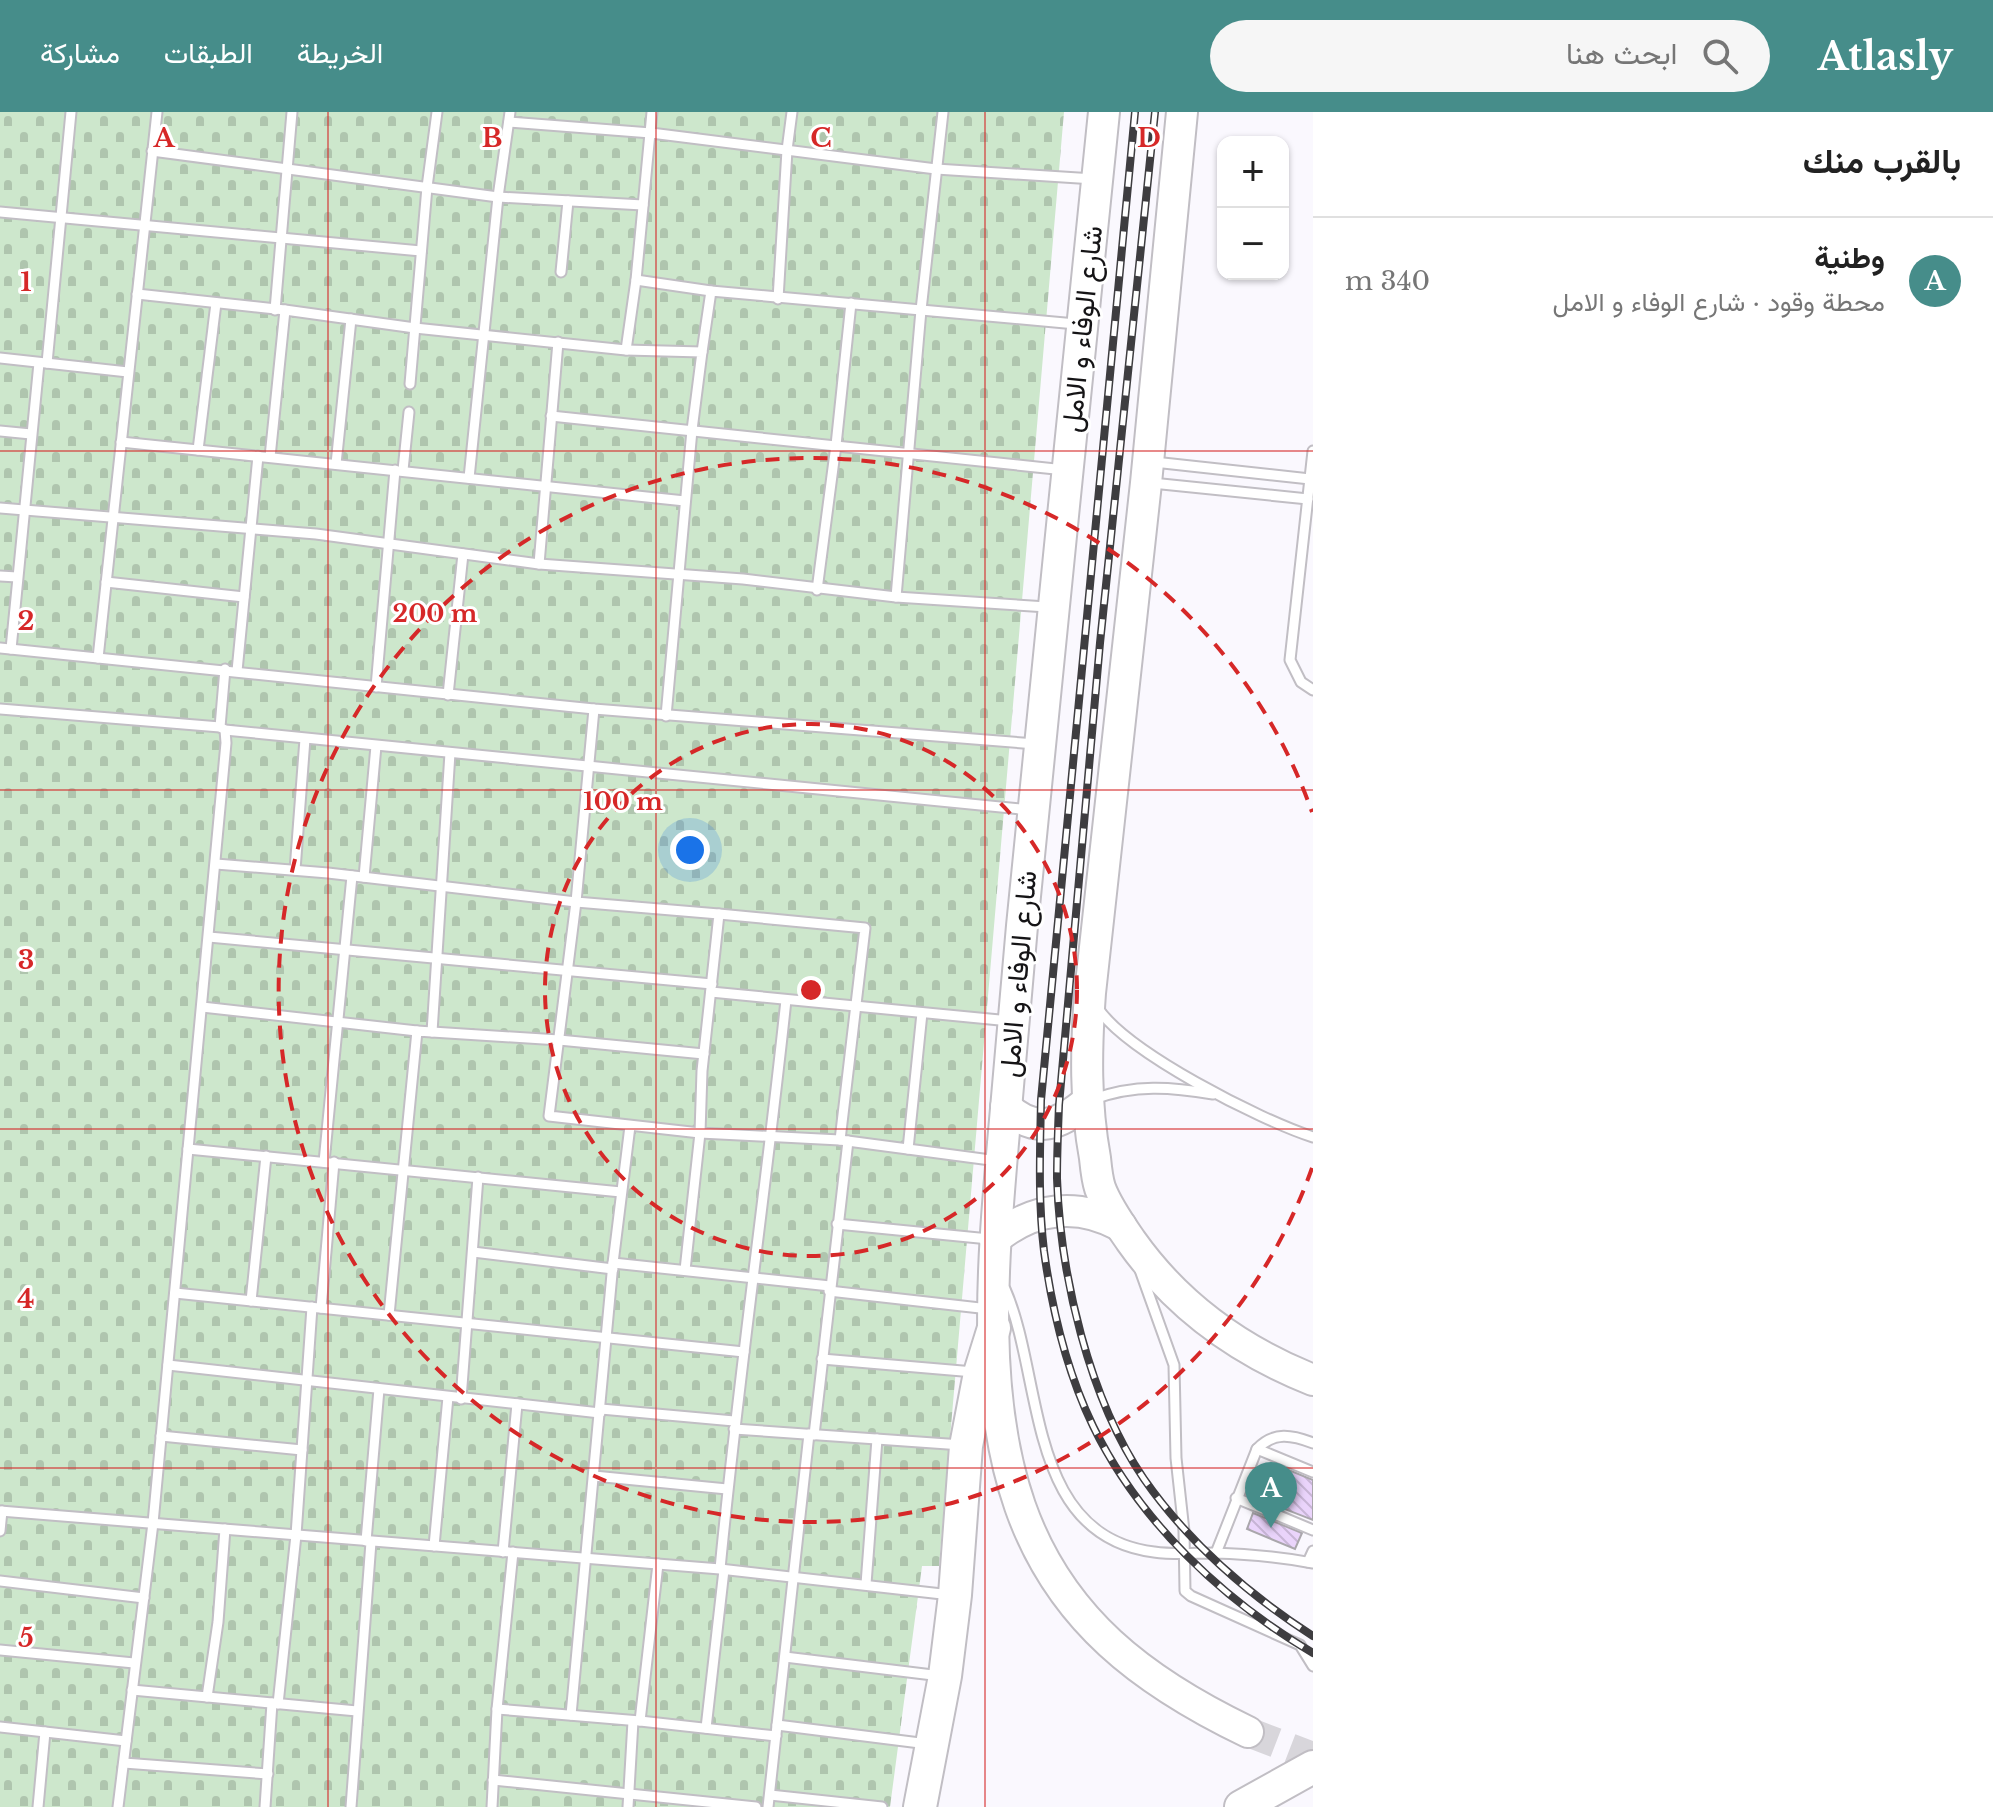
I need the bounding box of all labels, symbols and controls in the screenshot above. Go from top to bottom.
search box [1210,20,1770,92]
text: Atlasly [1818,33,1953,80]
icon: search [1698,34,1742,78]
text: ابحث هنا [1566,35,1678,72]
text: مشاركة [40,36,120,71]
text: الطبقات [164,36,253,71]
text: الخريطة [297,36,383,71]
text: A [152,122,175,154]
text: B [482,122,502,154]
text: C [810,122,832,154]
text: D [1137,122,1161,154]
map controls [1217,136,1289,280]
button: + [1217,136,1289,208]
text: بالقرب منك [1803,140,1961,182]
button: − [1217,208,1289,280]
street label: شارع الوفاء و الامل [1054,224,1111,434]
text: وطنية [1814,239,1885,276]
text: 340 m [1345,265,1430,297]
text: A [1924,265,1946,297]
text: 1 [20,266,32,298]
text: محطة وقود · شارع الوفاء و الامل [1553,286,1885,318]
text: 200 m [393,599,478,628]
text: 2 [18,605,34,637]
text: 100 m [583,787,663,816]
your location [670,830,710,870]
street label: شارع الوفاء و الامل [992,869,1045,1079]
text: 3 [18,944,34,976]
centre of rings [797,976,825,1004]
text: 4 [17,1283,35,1315]
pin: A [1245,1462,1297,1528]
text: 5 [18,1622,34,1654]

